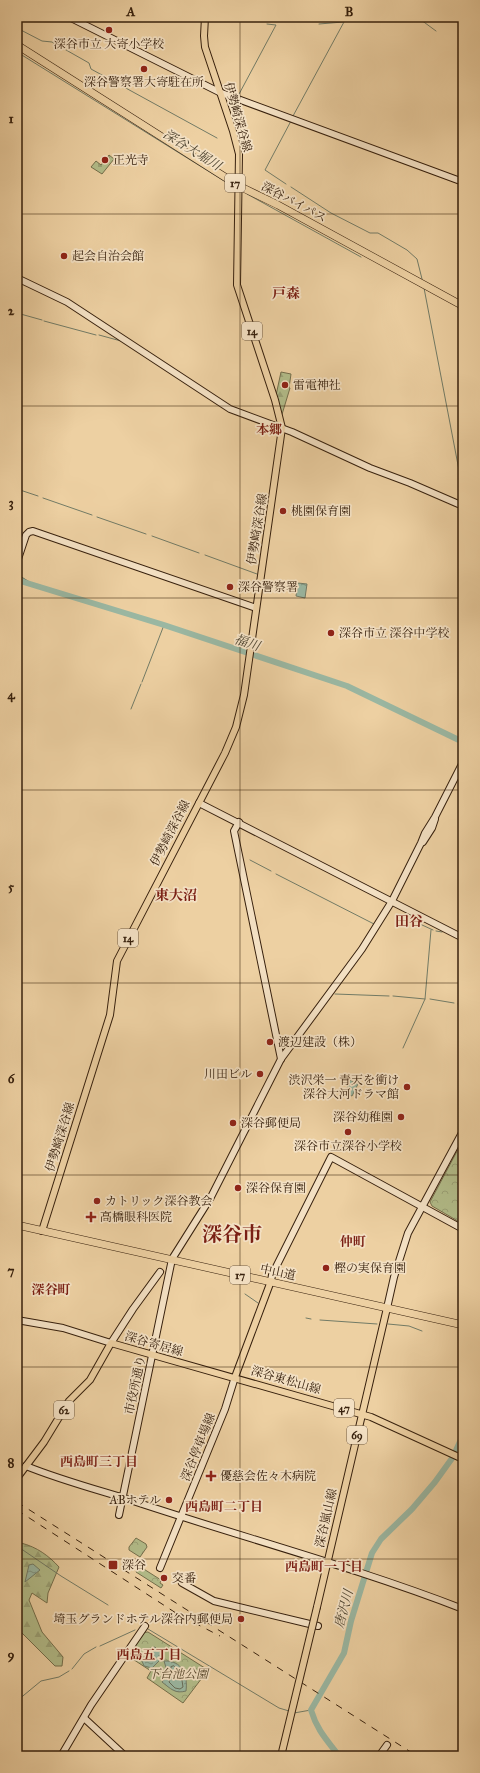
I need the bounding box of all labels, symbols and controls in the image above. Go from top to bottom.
text: A [126,4,136,20]
text: B [345,4,354,20]
marker: 深谷市立 大寄小学校 [104,25,114,35]
place label: 深谷市立 大寄小学校 [54,37,164,51]
marker: 深谷警察署大寄駐在所 [139,64,149,74]
place label: 深谷警察署大寄駐在所 [84,75,204,89]
street label: 伊勢崎深谷線 [221,80,255,154]
text: 1 [8,111,14,127]
water label: 深谷大堀川 [160,126,225,175]
place label: 正光寺 [113,153,149,167]
marker: 正光寺 [100,155,110,165]
road number: 17 [225,174,245,192]
street label: 深谷バイパス [259,179,329,225]
place label: 起会自治会館 [72,249,144,263]
marker: 起会自治会館 [59,251,69,261]
district label: 戸森 [272,285,300,302]
text: 2 [8,303,15,319]
road number: 14 [242,322,262,340]
place label: 雷電神社 [293,378,341,392]
marker: 雷電神社 [280,380,290,390]
district label: 本郷 [256,422,282,438]
street label: 伊勢崎深谷線 [244,492,270,566]
text: 3 [8,495,14,511]
place label: 桃園保育園 [291,504,351,518]
marker: 桃園保育園 [278,506,288,516]
place label: 深谷警察署 [238,580,298,594]
marker: 深谷警察署 [225,582,235,592]
place label: 深谷市立 深谷中学校 [339,626,450,640]
marker: 深谷市立 深谷中学校 [326,628,336,638]
water label: 福川 [232,631,264,655]
text: 4 [7,687,15,703]
street label: 伊勢崎深谷線 [147,798,193,868]
text: 5 [8,879,15,895]
district label: 東大沼 [155,887,197,904]
district label: 田谷 [395,913,423,930]
road number: 14 [118,929,138,947]
place label: 渡辺建設（株） [278,1035,362,1049]
marker: 渡辺建設（株） [265,1037,275,1047]
place label: 川田ビル [204,1067,252,1081]
marker: 川田ビル [255,1069,265,1079]
text: 6 [8,1071,16,1087]
place label: 渋沢栄一 青天を衝け 深谷大河ドラマ館 [288,1073,399,1101]
marker: 渋沢栄一 青天を衝け 深谷大河ドラマ館 [402,1082,412,1092]
street label: 伊勢崎深谷線 [43,1101,77,1173]
place label: 深谷幼稚園 [333,1110,393,1124]
marker: 深谷幼稚園 [396,1112,406,1122]
place label: 深谷郵便局 [241,1116,301,1130]
marker: 深谷郵便局 [228,1118,238,1128]
marker: 深谷市立深谷小学校 [343,1127,353,1137]
place label: 深谷市立深谷小学校 [294,1139,402,1153]
place label: 深谷保育園 [246,1181,306,1195]
marker: 深谷保育園 [233,1183,243,1193]
place label: カトリック深谷教会 [105,1194,213,1208]
marker: カトリック深谷教会 [92,1196,102,1206]
place label: 高橋眼科医院 [100,1210,172,1224]
marker: 高橋眼科医院 [85,1211,97,1223]
district label: 深谷市 [202,1222,262,1246]
district label: 仲町 [340,1234,366,1250]
street label: 中山道 [259,1261,297,1283]
place label: 樫の実保育園 [334,1261,406,1275]
text: 7 [8,1263,15,1279]
marker: 樫の実保育園 [321,1263,331,1273]
road number: 17 [230,1266,250,1284]
district label: 深谷町 [31,1282,71,1298]
street label: 深谷寄居線 [123,1329,185,1359]
street label: 市役所通り [122,1354,148,1416]
street label: 深谷東松山線 [249,1363,323,1397]
road number: 47 [334,1399,354,1417]
road number: 62 [54,1401,74,1419]
street label: 深谷停車場線 [178,1411,218,1483]
road number: 69 [347,1426,367,1444]
district label: 西島町三丁目 [60,1454,138,1470]
text: 8 [8,1455,15,1471]
place label: 優慈会佐々木病院 [220,1469,316,1483]
marker: 優慈会佐々木病院 [205,1470,217,1482]
street label: 深谷嵐山線 [312,1487,340,1549]
place label: ABホテル [109,1493,161,1507]
marker: ABホテル [164,1495,174,1505]
district label: 西島町二丁目 [185,1499,263,1515]
place label: 深谷 [122,1558,146,1572]
marker: 深谷 [107,1559,119,1571]
district label: 西島町一丁目 [285,1559,363,1575]
place label: 交番 [172,1571,196,1585]
marker: 交番 [159,1573,169,1583]
water label: 唐沢川 [331,1586,357,1630]
place label: 埼玉グランドホテル深谷内郵便局 [54,1612,233,1626]
marker: 埼玉グランドホテル深谷内郵便局 [236,1614,246,1624]
text: 9 [8,1647,15,1663]
district label: 西島五丁目 [116,1647,182,1663]
park label: 下台池公園 [148,1667,210,1681]

